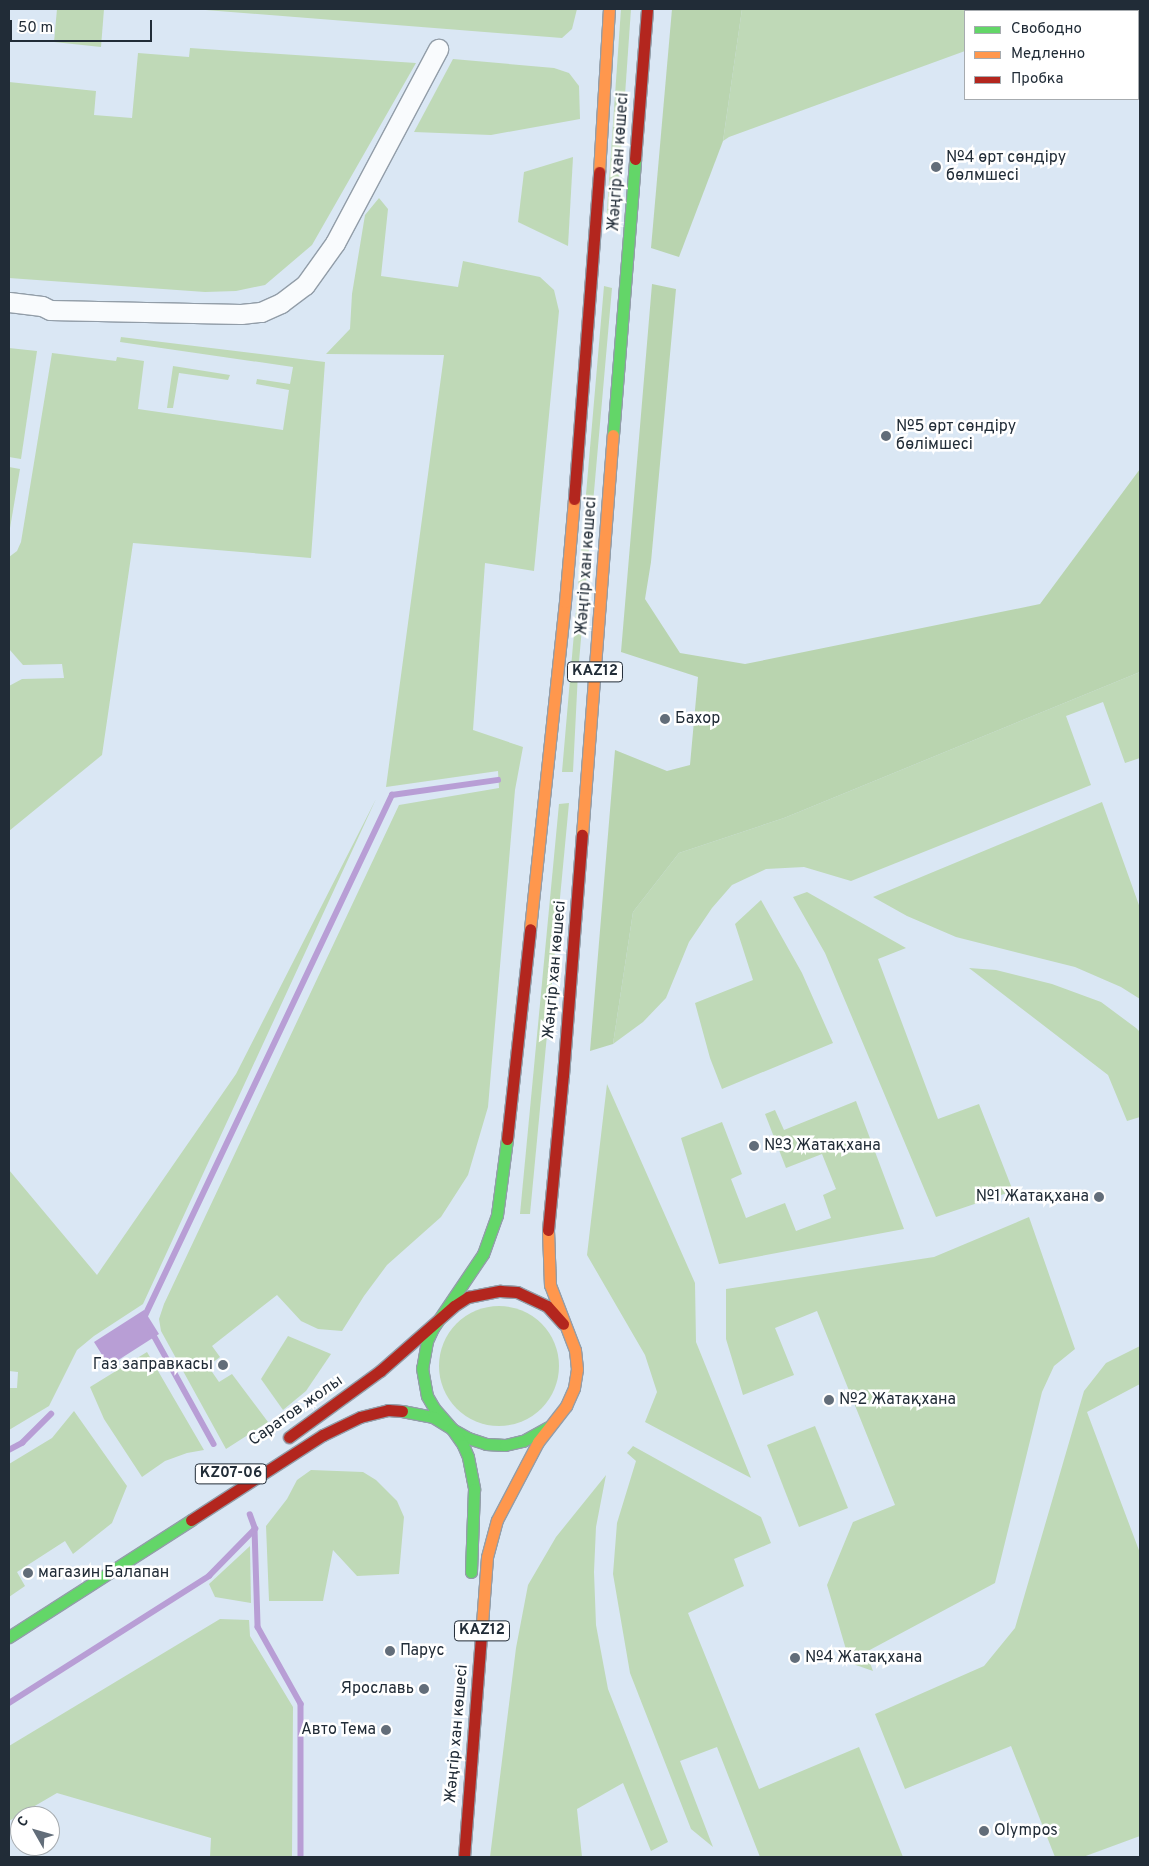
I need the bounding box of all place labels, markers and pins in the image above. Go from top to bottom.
place label: №4 өрт сөндіру бөлмшесі [946,148,1066,186]
marker: №4 өрт сөндіру бөлмшесі [930,161,942,173]
place label: №5 өрт сөндіру бөлімшесі [896,417,1016,455]
marker: №5 өрт сөндіру бөлімшесі [880,430,892,442]
place label: Бахор [675,709,720,729]
marker: Бахор [659,713,671,725]
place label: №3 Жатақхана [764,1136,881,1156]
marker: №3 Жатақхана [748,1140,760,1152]
place label: №1 Жатақхана [976,1187,1089,1207]
marker: №1 Жатақхана [1093,1191,1105,1203]
place label: Газ заправкасы [93,1355,213,1375]
marker: Газ заправкасы [217,1359,229,1371]
place label: №2 Жатақхана [839,1390,956,1410]
marker: №2 Жатақхана [823,1394,835,1406]
place label: магазин Балапан [38,1563,169,1583]
marker: магазин Балапан [22,1567,34,1579]
place label: Парус [400,1641,445,1661]
marker: Парус [384,1645,396,1657]
place label: №4 Жатақхана [805,1648,922,1668]
marker: №4 Жатақхана [789,1652,801,1664]
place label: Ярославь [341,1679,414,1699]
marker: Ярославь [418,1683,430,1695]
place label: Авто Тема [300,1720,376,1740]
marker: Авто Тема [380,1724,392,1736]
place label: Olympos [994,1821,1058,1841]
marker: Olympos [978,1825,990,1837]

